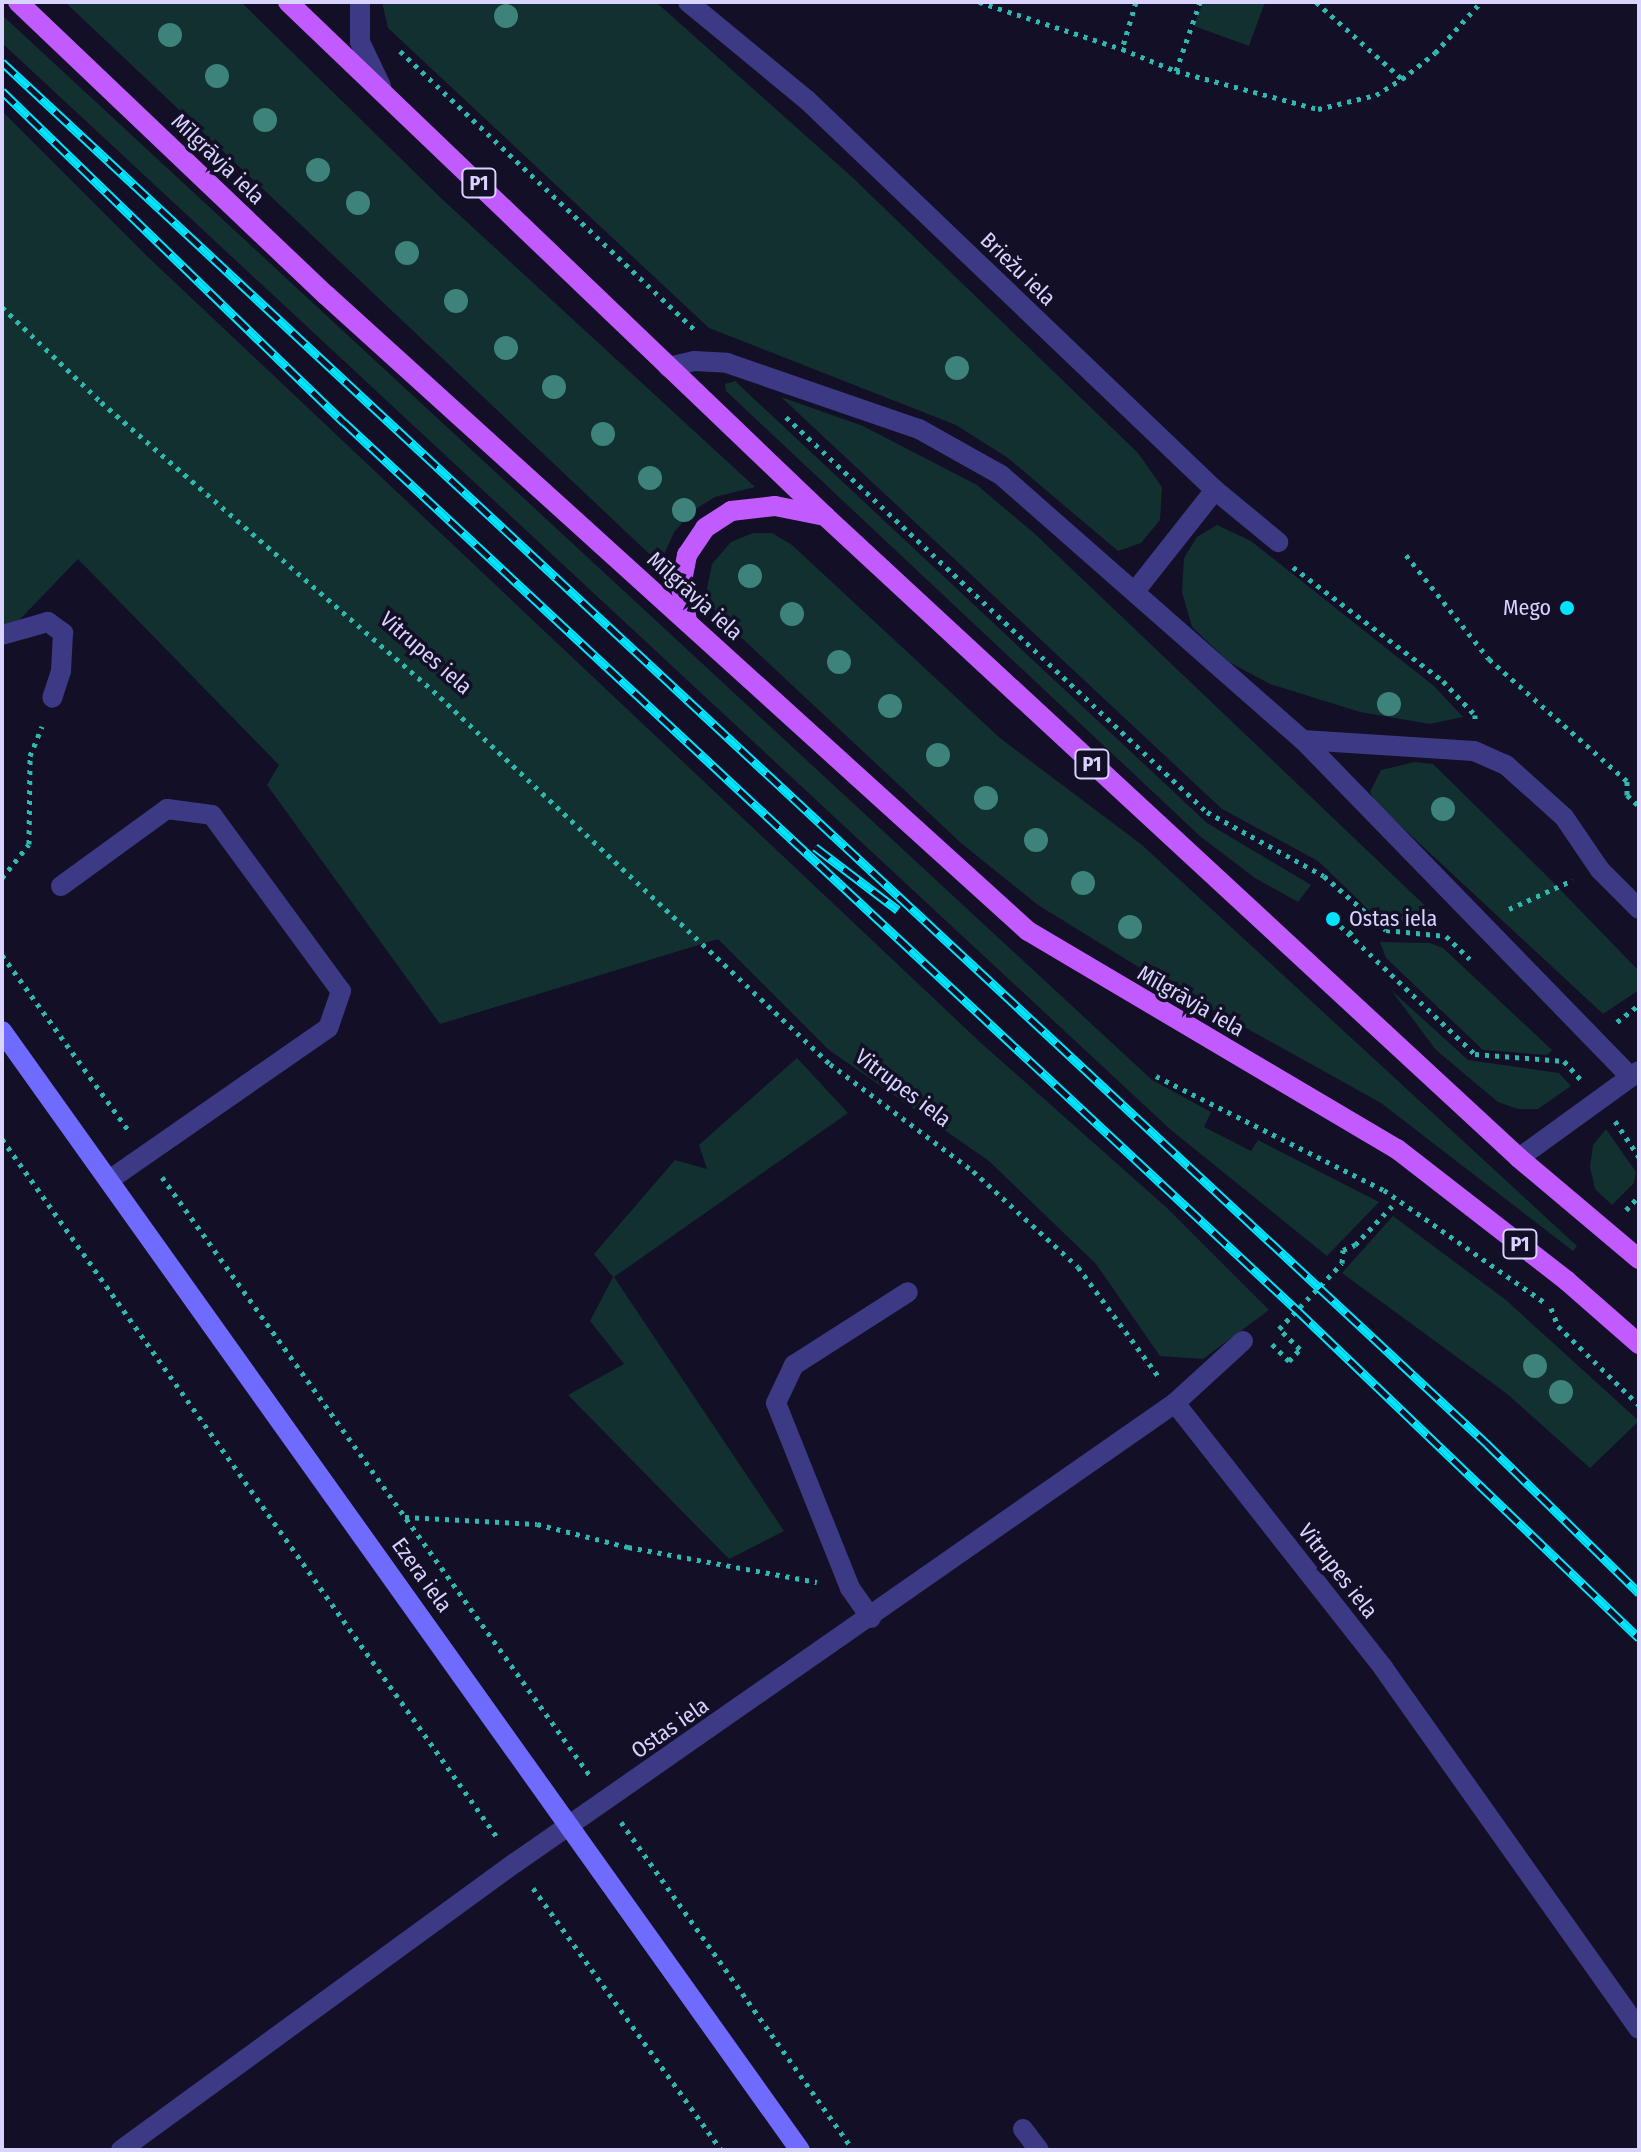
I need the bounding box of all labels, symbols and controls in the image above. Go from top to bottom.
street label: Mīlgrāvja iela [166,108,270,210]
road number: P1 [461,167,497,199]
street label: Briežu iela [975,227,1061,311]
street label: Mīlgrāvja iela [642,546,748,646]
place label: Mego [1503,595,1551,621]
marker: Mego [1558,599,1576,617]
street label: Vitrupes iela [375,606,477,700]
road number: P1 [1074,748,1110,780]
place label: Ostas iela [1349,906,1437,932]
marker: Ostas iela [1324,910,1342,928]
street label: Mīlgrāvja iela [1133,960,1249,1042]
street label: Vitrupes iela [850,1043,956,1133]
road number: P1 [1502,1228,1538,1260]
street label: Vitrupes iela [1293,1518,1383,1624]
street label: Ezera iela [386,1533,458,1617]
street label: Ostas iela [626,1692,714,1764]

